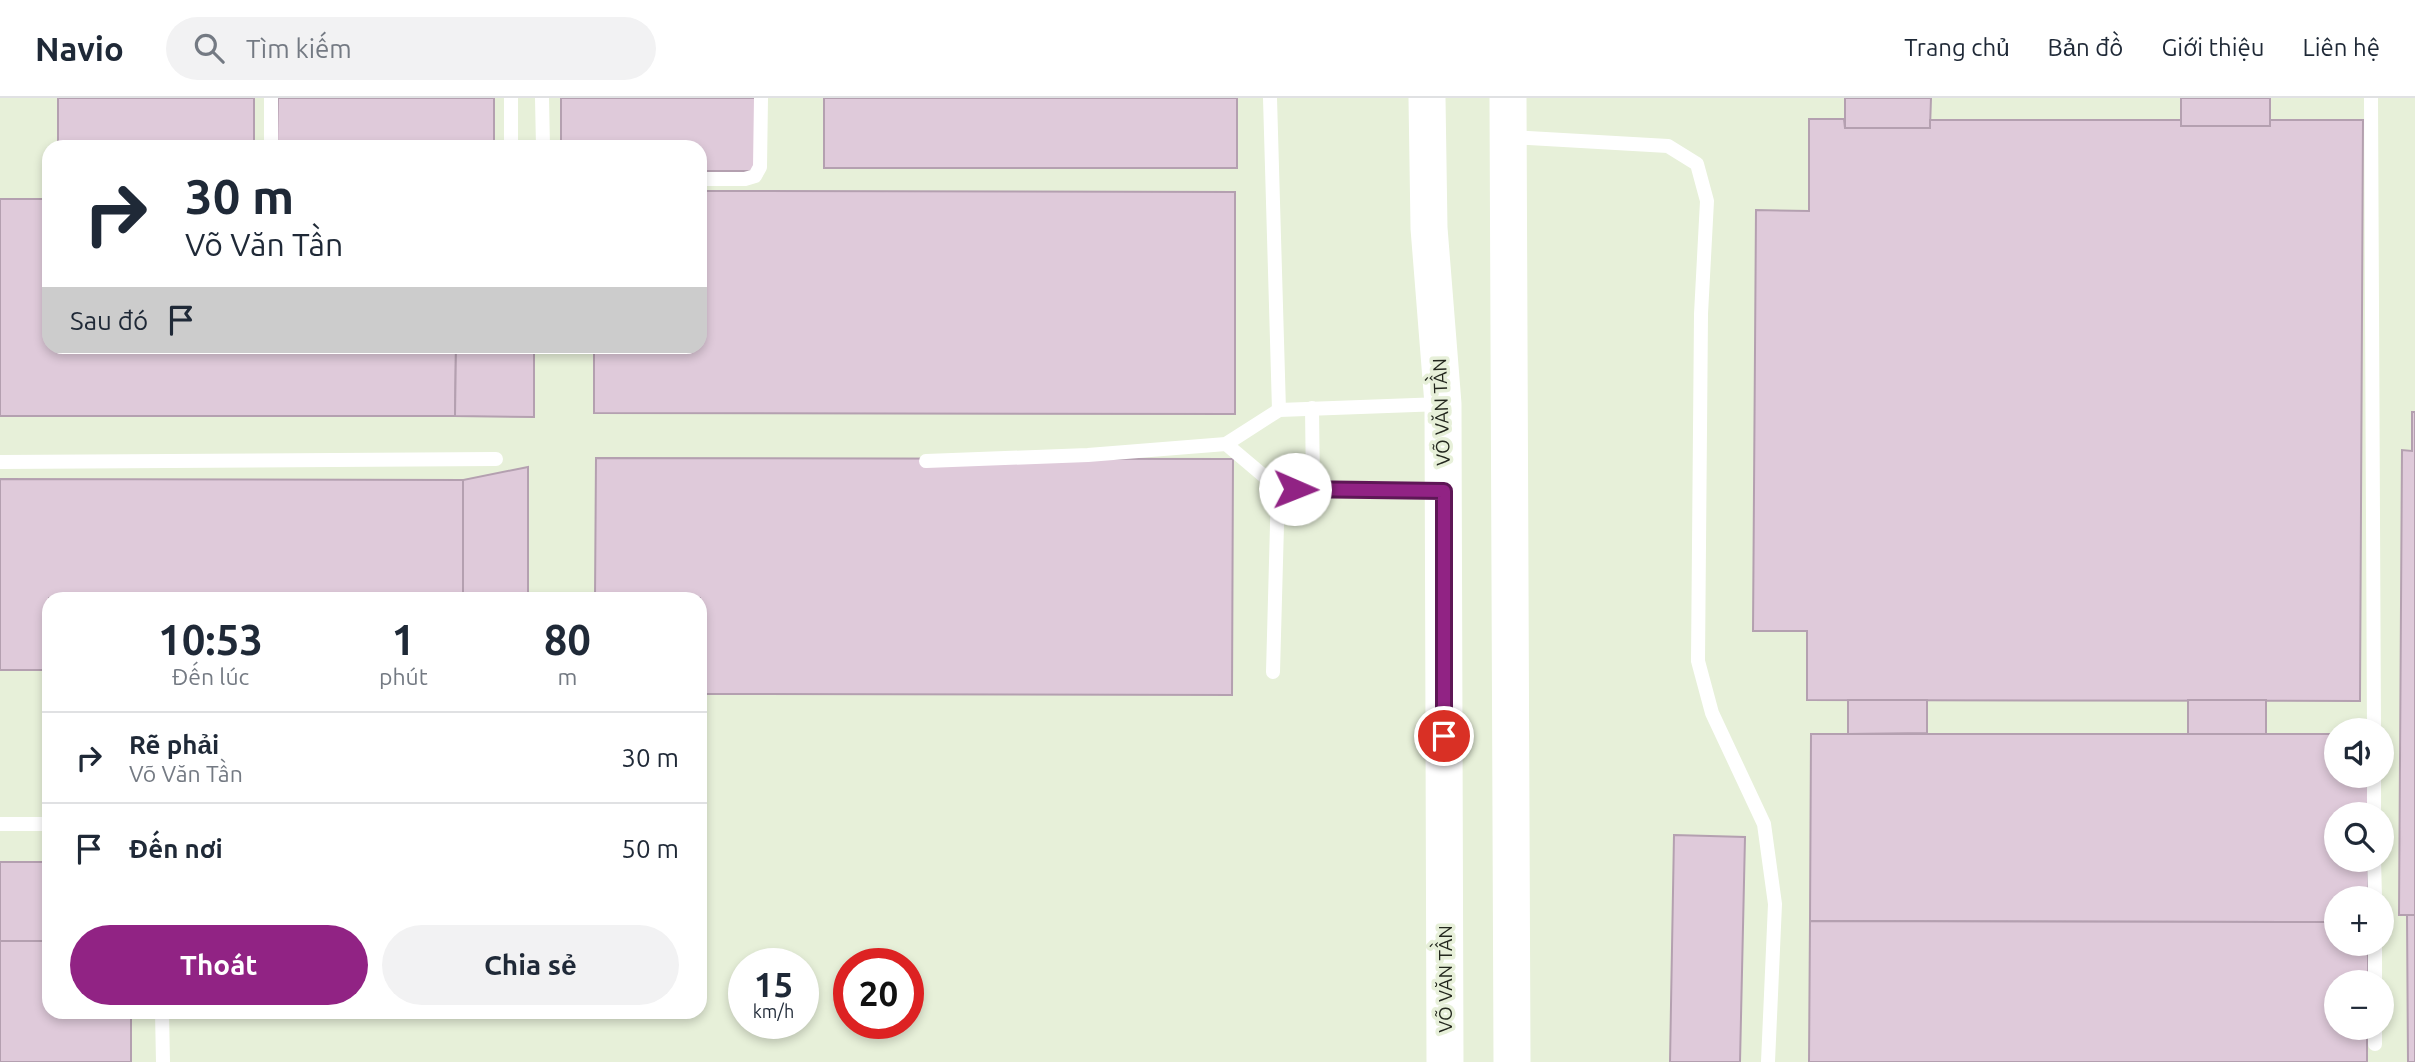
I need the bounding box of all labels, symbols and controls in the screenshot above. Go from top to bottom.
search box [166,17,656,80]
icon: search [190,29,228,67]
text: Navio [35,30,124,67]
text: Tìm kiếm [246,34,352,63]
text: Trang chủ [1904,34,2010,61]
text: Bản đồ [2048,34,2123,61]
text: Giới thiệu [2161,34,2265,61]
text: Liên hệ [2303,34,2380,61]
icon: right [70,168,161,259]
text: 30 m [185,168,294,223]
text: Võ Văn Tần [185,226,343,262]
icon: arrive [162,301,200,339]
text: Sau đó [70,306,148,335]
street label: VÕ VĂN TẦN [1424,358,1454,466]
position arrow [1258,452,1332,526]
text: 10:53 [158,616,263,663]
text: 1 [392,616,415,663]
text: 80 [544,616,591,663]
text: Đến lúc [172,664,249,689]
text: phút [379,664,428,689]
text: m [557,664,577,689]
pin [1414,706,1474,766]
icon: arrive [1425,717,1463,755]
map controls [2324,718,2394,1040]
button: sound [2324,718,2394,788]
text: Rẽ phải [129,730,219,759]
icon: right [70,739,108,777]
text: 30 m [621,743,679,772]
text: Võ Văn Tần [129,761,243,786]
button: search [2324,802,2394,872]
icon: arrive [70,830,108,868]
text: Đến nơi [129,834,223,863]
text: 50 m [621,834,679,863]
button: + [2324,886,2394,956]
button: Thoát [70,925,368,1005]
button: Chia sẻ [382,925,679,1005]
street label: VÕ VĂN TẦN [1429,925,1456,1033]
speed limit sign: 20 [833,948,924,1039]
text: 15 [754,964,793,1004]
button: − [2324,970,2394,1040]
text: km/h [753,1001,794,1021]

